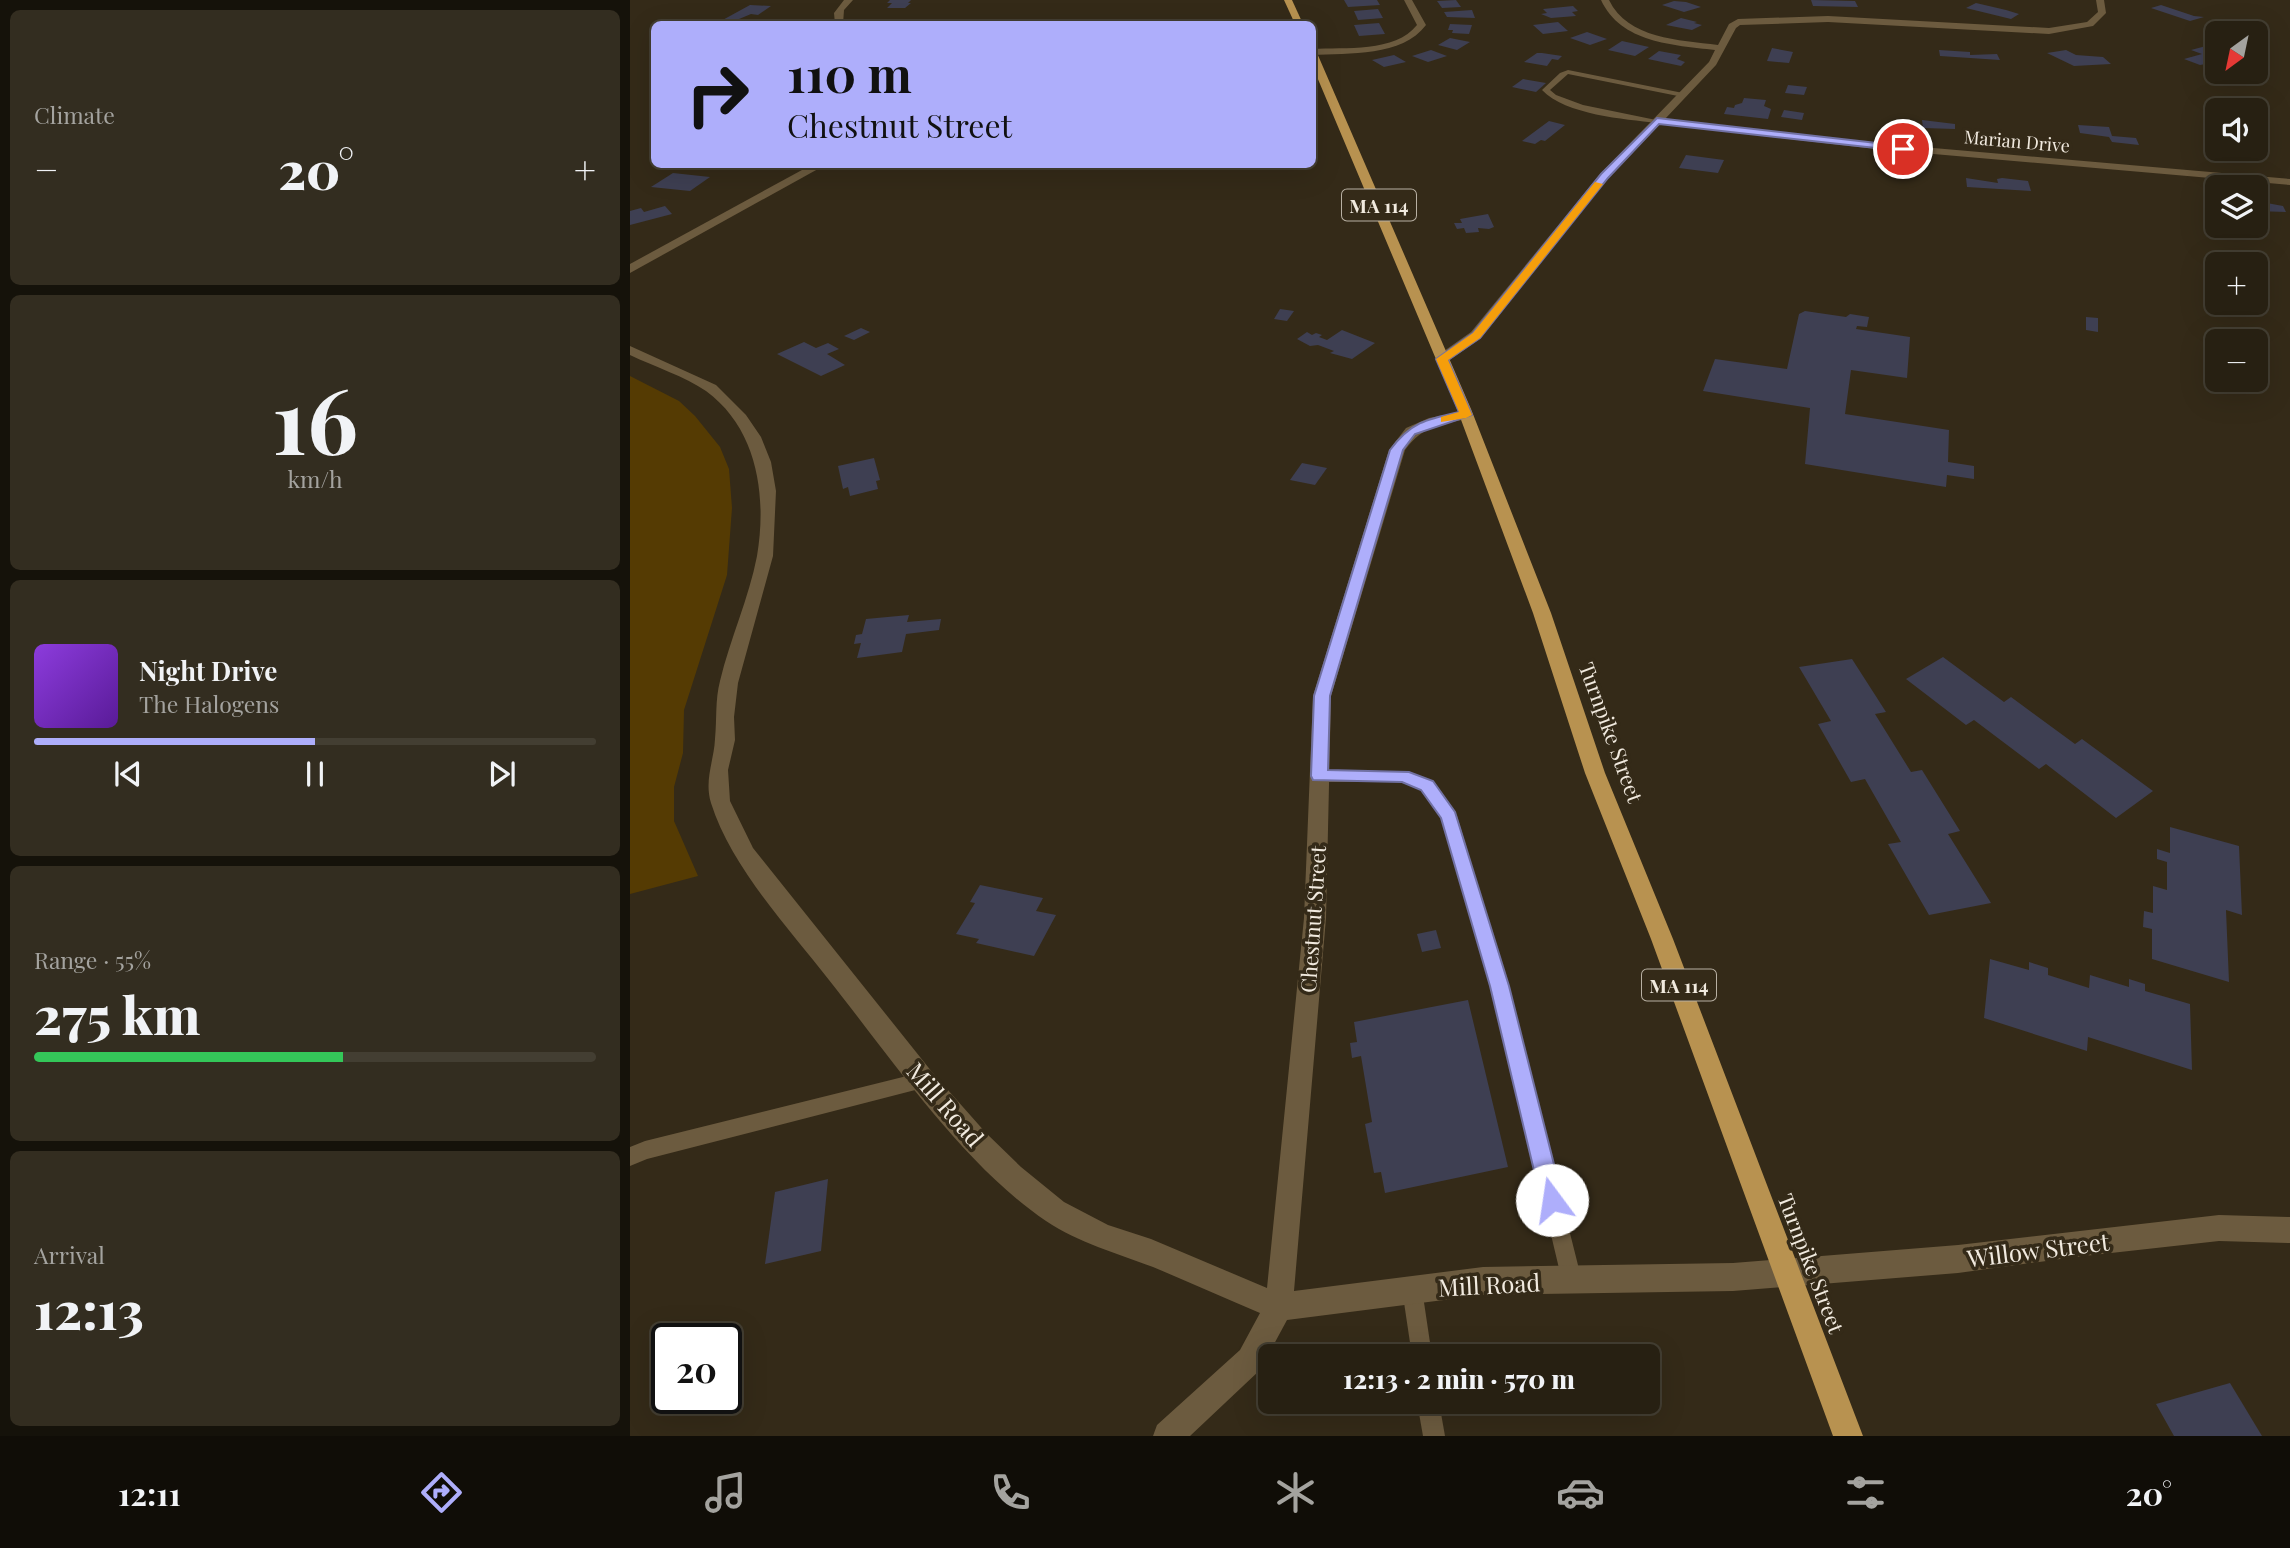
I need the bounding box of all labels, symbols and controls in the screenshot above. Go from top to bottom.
north arrow [2205,21,2268,84]
map controls [2205,21,2268,392]
text: 110 m [787,40,912,105]
icon: right [672,49,763,140]
button: sound [2205,98,2268,161]
text: Climate [34,99,115,130]
text: Chestnut Street [787,103,1012,146]
pin [1873,119,1933,179]
street label: Marian Drive [1963,124,2071,158]
icon: arrive [1884,130,1922,168]
text: 20° [278,134,354,203]
text: − [34,143,59,194]
text: + [574,143,596,194]
button: layers [2205,175,2268,238]
road number: MA 114 [1342,190,1416,220]
button: + [2205,252,2268,315]
button: − [2205,329,2268,392]
text: 16 [272,357,358,478]
text: km/h [287,463,343,494]
text: Night Drive [139,653,277,688]
street label: Turnpike Street [1574,658,1651,806]
text: The Halogens [139,688,279,719]
icon: previous [109,755,147,793]
icon: pause [296,755,334,793]
icon: next [483,755,521,793]
street label: Chestnut Street [1293,844,1331,994]
text: Range · 55% [34,944,151,975]
road number: MA 114 [1642,970,1716,1001]
text: 275 km [34,979,200,1048]
street label: Mill Road [900,1055,992,1153]
position arrow [1515,1163,1589,1237]
street label: Turnpike Street [1773,1189,1852,1337]
street label: Willow Street [1964,1224,2111,1274]
text: Arrival [34,1239,105,1270]
street label: Mill Road [1437,1265,1541,1303]
text: 12:13 [34,1274,144,1343]
speed limit sign: 20 [651,1323,742,1414]
text: 12:13 · 2 min · 570 m [1343,1361,1575,1396]
icon: directions [417,1468,466,1517]
icon: music [701,1468,750,1517]
icon: phone [986,1468,1035,1517]
icon: climate [1271,1468,1320,1517]
icon: car [1556,1468,1605,1517]
icon: filters [1841,1468,1890,1517]
text: 12:11 [118,1471,181,1514]
text: 20° [2126,1471,2172,1514]

